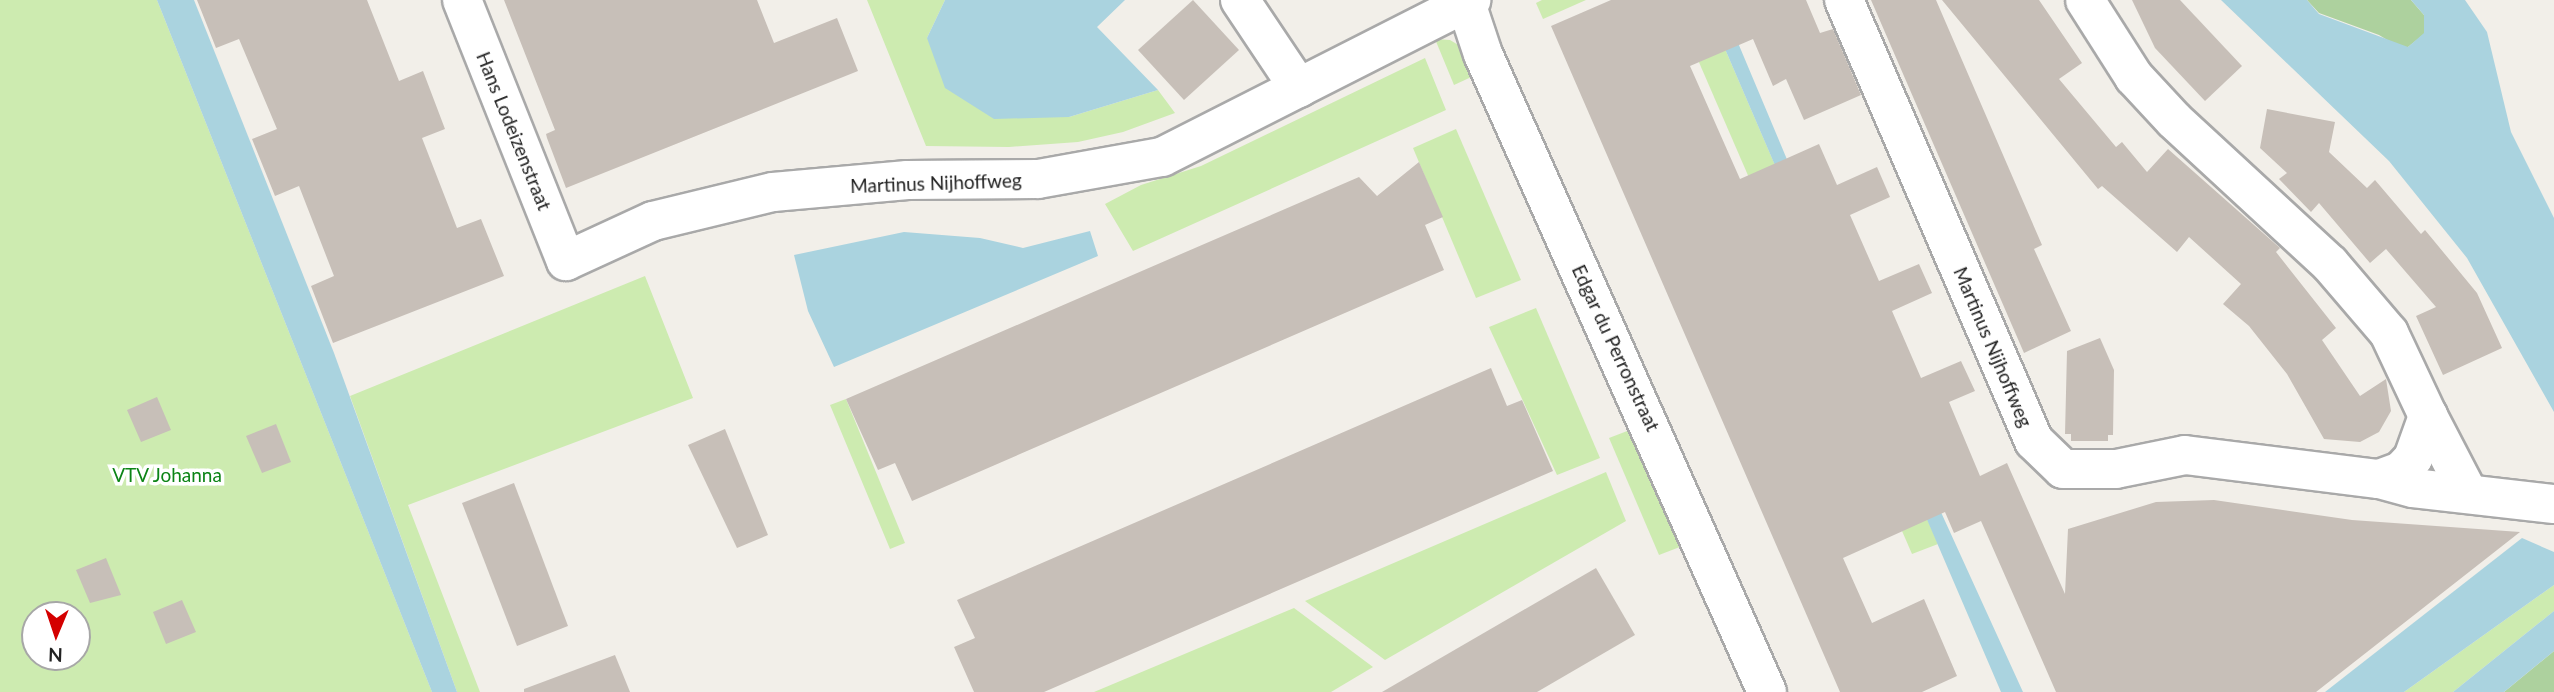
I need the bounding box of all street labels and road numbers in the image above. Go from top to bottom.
street label: Hans Lodeizenstraat [472,48,556,214]
street label: Martinus Nijhoffweg [850,169,1022,197]
street label: Edgar du Perronstraat [1567,261,1665,435]
street label: Martinus Nijhoffweg [1949,264,2037,430]

